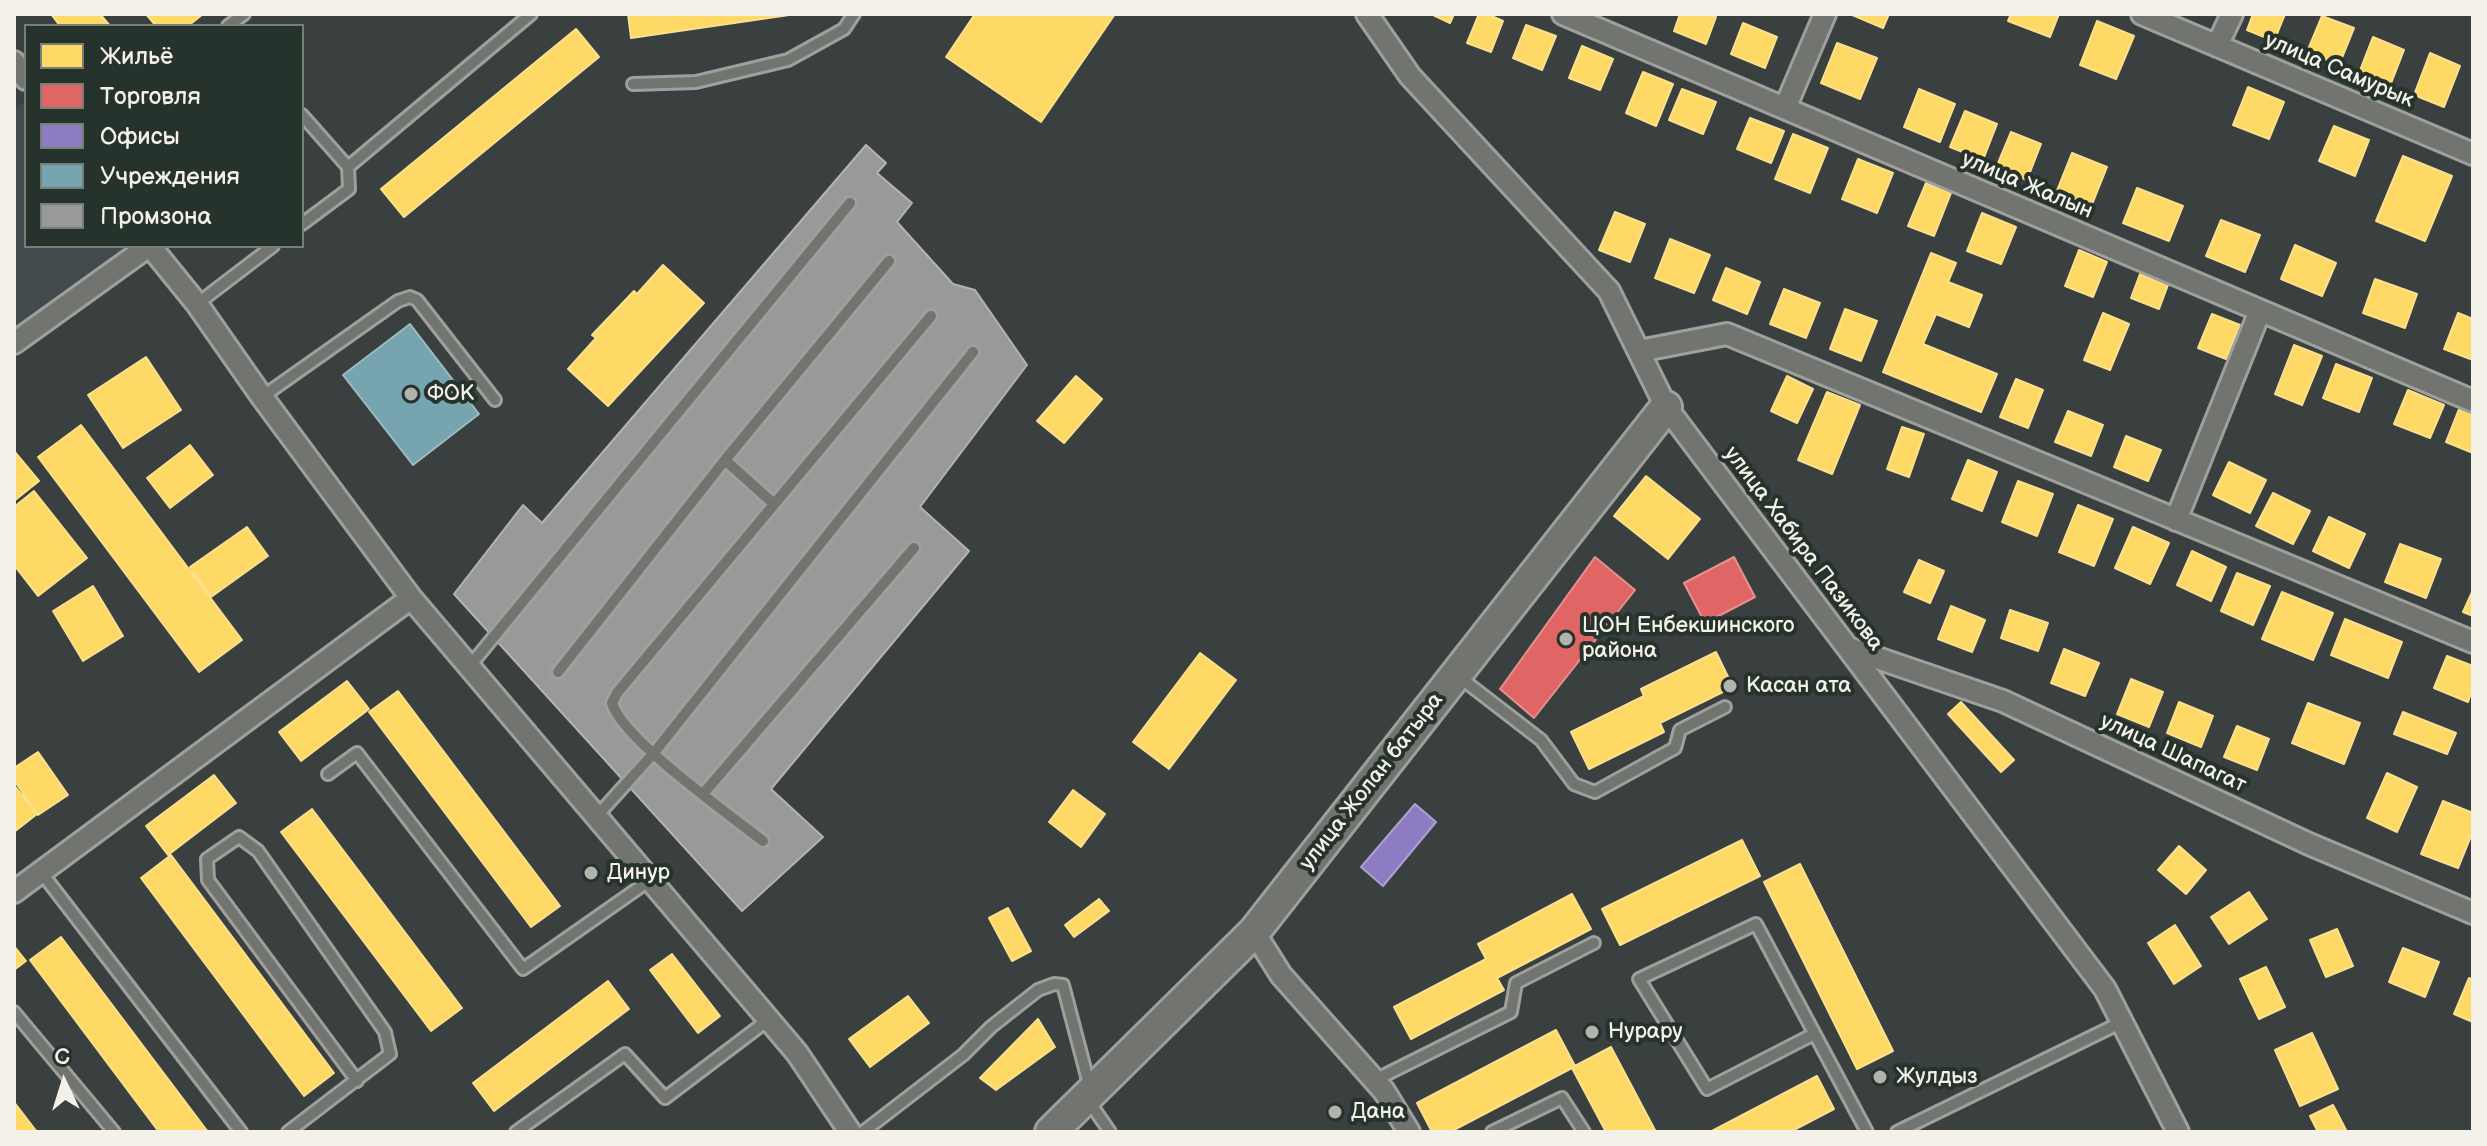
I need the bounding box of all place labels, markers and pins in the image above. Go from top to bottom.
place label: ФОК [427,381,474,407]
marker: ФОК [402,385,420,403]
place label: ЦОН Енбекшинского района [1582,613,1794,664]
marker: ЦОН Енбекшинского района [1557,630,1575,648]
place label: Касан ата [1746,673,1851,699]
marker: Касан ата [1721,677,1739,695]
place label: Динур [607,860,670,886]
marker: Динур [582,864,600,882]
place label: Нурару [1608,1019,1682,1045]
marker: Нурару [1583,1023,1601,1041]
place label: Жулдыз [1896,1064,1978,1090]
marker: Жулдыз [1871,1068,1889,1086]
place label: Дана [1351,1099,1405,1125]
marker: Дана [1326,1103,1344,1121]

